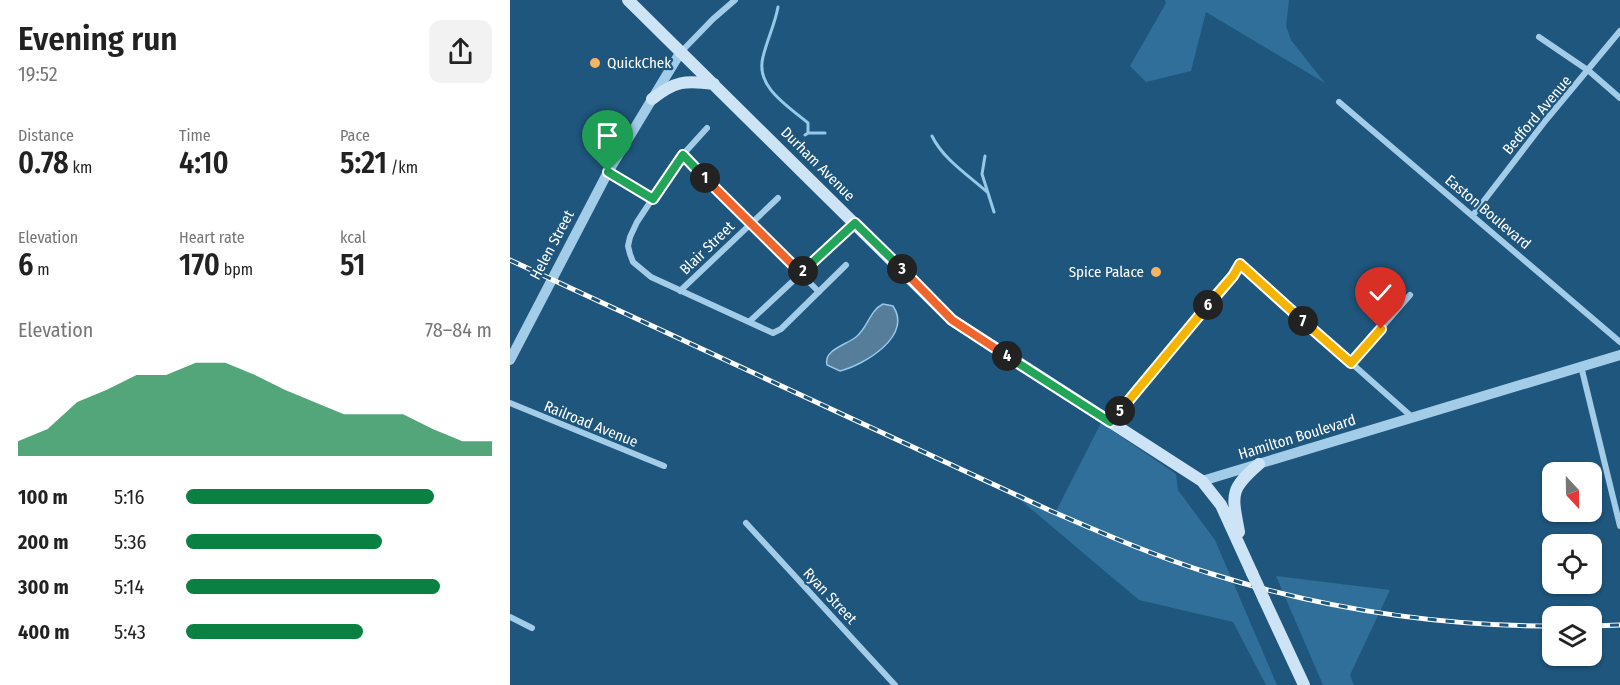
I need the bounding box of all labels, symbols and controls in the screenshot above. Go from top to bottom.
text: Evening run [18,19,178,59]
button: share [429,20,492,83]
place label: QuickChek [607,54,671,72]
marker: QuickChek [588,56,602,70]
text: 19:52 [18,62,58,86]
street label: Bedford Avenue [1499,72,1575,158]
pin [582,110,633,172]
icon: arrive [591,119,624,152]
street label: Durham Avenue [777,123,859,205]
text: Distance [18,126,74,145]
text: Time [179,126,211,145]
text: Pace [340,126,370,145]
text: 0.78 [18,145,69,181]
text: 4:10 [179,145,229,181]
text: 5:21 [340,145,387,181]
text: km [69,158,92,177]
text: /km [387,158,418,177]
pin: 1 [690,163,720,193]
text: 1 [702,168,708,187]
street label: Easton Boulevard [1441,171,1535,253]
street label: Helen Street [526,207,578,283]
street label: Blair Street [676,218,738,278]
text: Elevation [18,228,78,247]
text: Heart rate [179,228,245,247]
text: kcal [340,228,366,247]
text: 6 [18,247,33,283]
text: 170 [179,247,220,283]
text: 51 [340,247,365,283]
pin: 3 [887,254,917,284]
pin: 2 [788,256,818,286]
text: 3 [898,259,906,278]
text: m [33,260,50,279]
text: bpm [220,260,253,279]
text: 2 [799,261,807,280]
place label: Spice Palace [1069,263,1144,281]
marker: Spice Palace [1149,265,1163,279]
pin [1355,267,1406,329]
icon: check [1364,276,1397,309]
pin: 6 [1193,290,1223,320]
text: 6 [1204,295,1212,314]
pin: 7 [1288,306,1318,336]
text: 7 [1300,311,1306,330]
text: Elevation [18,318,93,342]
text: 78–84 m [425,318,492,342]
pin: 4 [992,341,1022,371]
text: 4 [1003,346,1011,365]
pin: 5 [1105,396,1135,426]
street label: Railroad Avenue [541,397,641,451]
text: 5 [1116,401,1124,420]
street label: Hamilton Boulevard [1236,411,1358,463]
north arrow [1542,462,1602,522]
map controls [1542,462,1602,666]
text: 100 m [18,485,68,509]
text: 5:16 [114,485,144,509]
text: 200 m [18,530,69,554]
text: 5:36 [114,530,147,554]
button: locate [1542,534,1602,594]
street label: Ryan Street [799,564,861,628]
text: 300 m [18,575,69,599]
text: 5:14 [114,575,144,599]
button: layers [1542,606,1602,666]
text: 400 m [18,620,70,644]
text: 5:43 [114,620,146,644]

